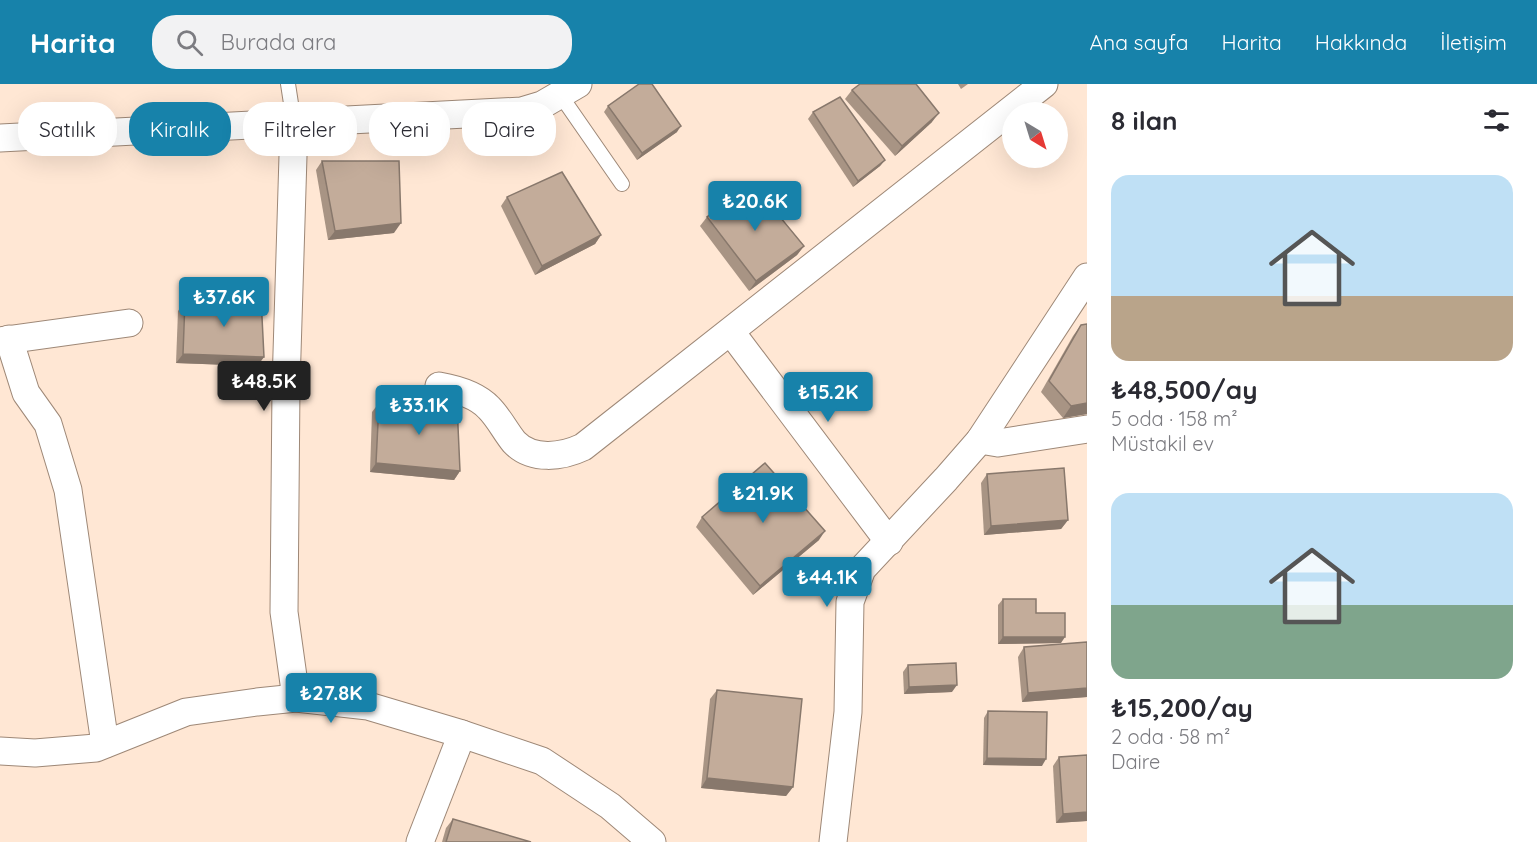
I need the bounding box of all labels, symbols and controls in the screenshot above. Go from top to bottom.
search box [152,15,572,69]
text: Harita [30,25,116,60]
icon: search [173,26,206,59]
text: Burada ara [221,28,336,56]
text: Ana sayfa [1089,29,1189,55]
text: Harita [1222,29,1282,55]
text: Hakkında [1315,29,1407,55]
text: İletişim [1440,29,1507,55]
chip: Satılık [18,102,117,156]
chip: Kiralık [129,102,231,156]
chip: Filtreler [243,102,357,156]
chip: Yeni [369,102,450,156]
chip: Daire [462,102,556,156]
north arrow [1002,102,1068,168]
map controls [1002,102,1068,168]
text: 8 ilan [1111,104,1178,137]
icon: filters [1480,104,1513,137]
pin: ₺20.6K [706,181,804,232]
text: ₺20.6K [722,188,788,213]
icon: home [1258,214,1366,322]
pin: ₺37.6K [175,277,273,328]
text: ₺37.6K [193,284,255,309]
pin: ₺48.5K [215,361,313,412]
text: ₺48.5K [232,368,296,393]
pin: ₺15.2K [779,372,877,423]
text: ₺48,500/ay [1111,373,1257,406]
text: ₺15.2K [798,379,858,404]
pin: ₺33.1K [370,385,468,436]
text: ₺33.1K [390,392,449,417]
text: 5 oda · 158 m² [1111,406,1238,431]
text: Müstakil ev [1111,431,1214,456]
pin: ₺21.9K [714,473,812,524]
text: ₺21.9K [732,480,794,505]
icon: home [1258,532,1366,640]
pin: ₺44.1K [778,557,876,608]
text: ₺44.1K [796,564,858,589]
pin: ₺27.8K [282,673,380,724]
text: ₺27.8K [300,680,362,705]
text: ₺15,200/ay [1111,691,1253,724]
text: 2 oda · 58 m² [1111,724,1230,749]
text: Daire [1111,749,1160,774]

